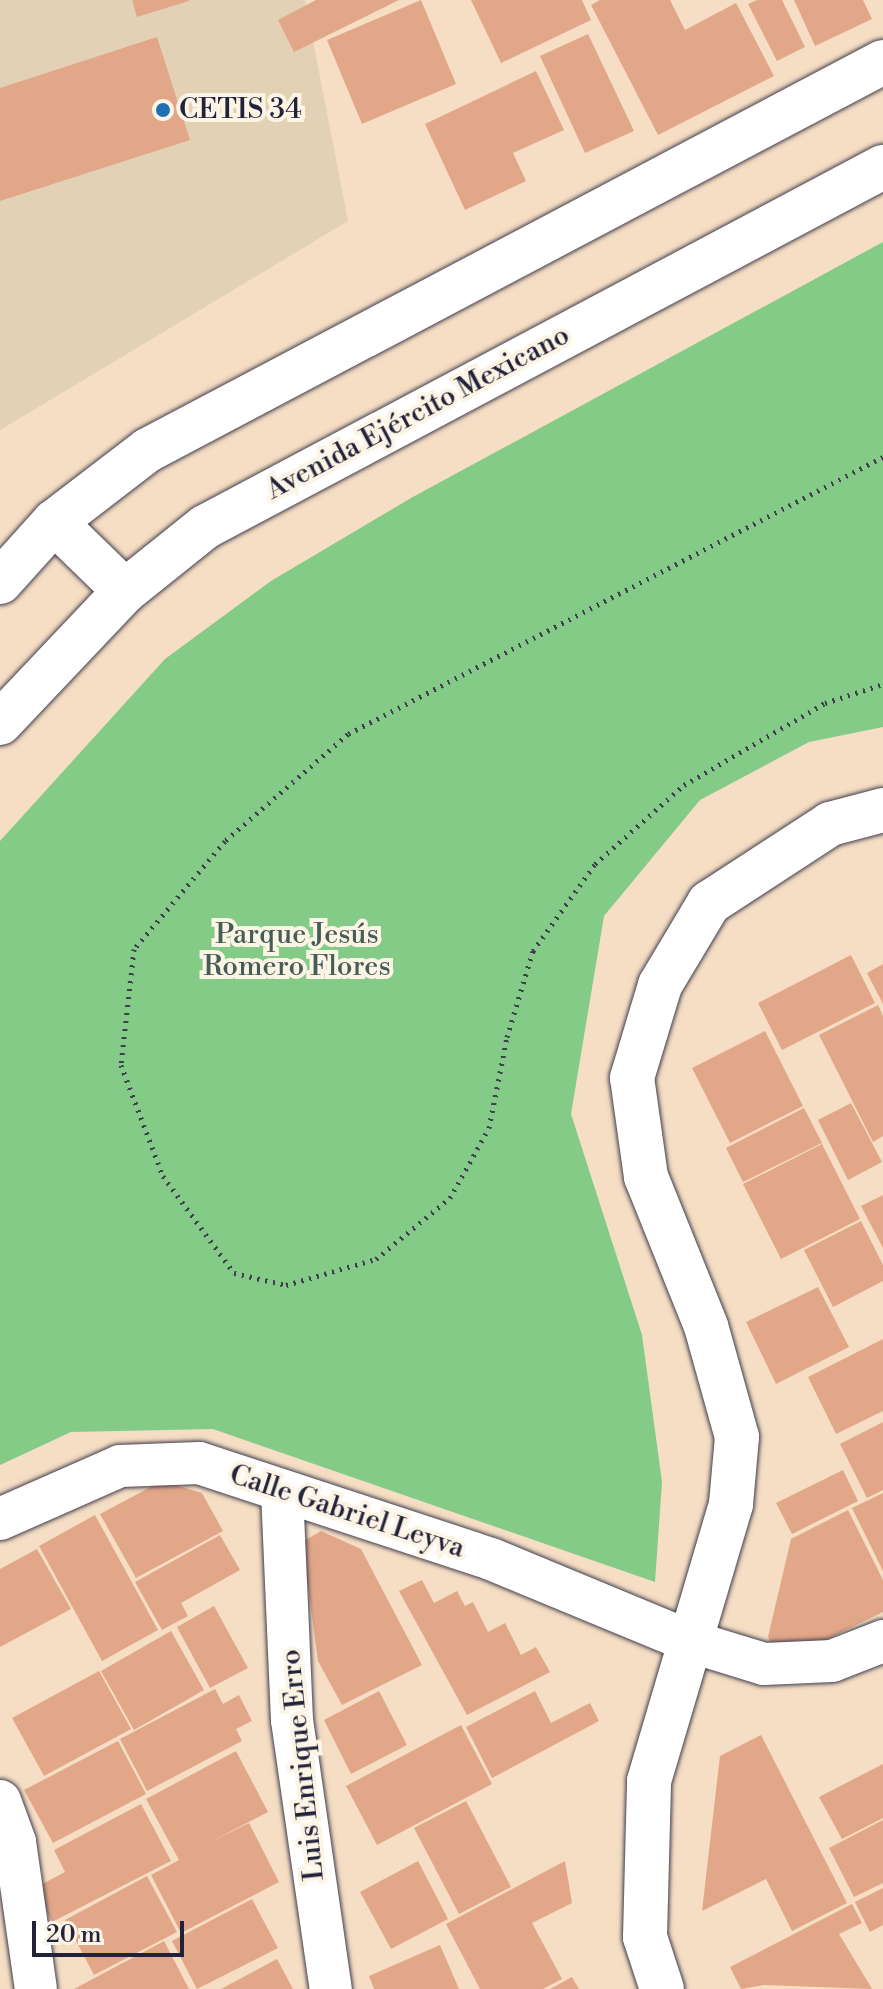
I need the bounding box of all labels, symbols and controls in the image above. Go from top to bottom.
place label: CETIS 34 [179,93,302,127]
marker: CETIS 34 [154,101,172,119]
street label: Avenida Ejército Mexicano [261,319,575,507]
park label: Parque Jesús Romero Flores [203,918,391,984]
street label: Calle Gabriel Leyva [225,1458,469,1566]
street label: Luis Enrique Erro [274,1648,332,1882]
scale bar [36,1905,188,1955]
text: 20 m [46,1920,102,1950]

